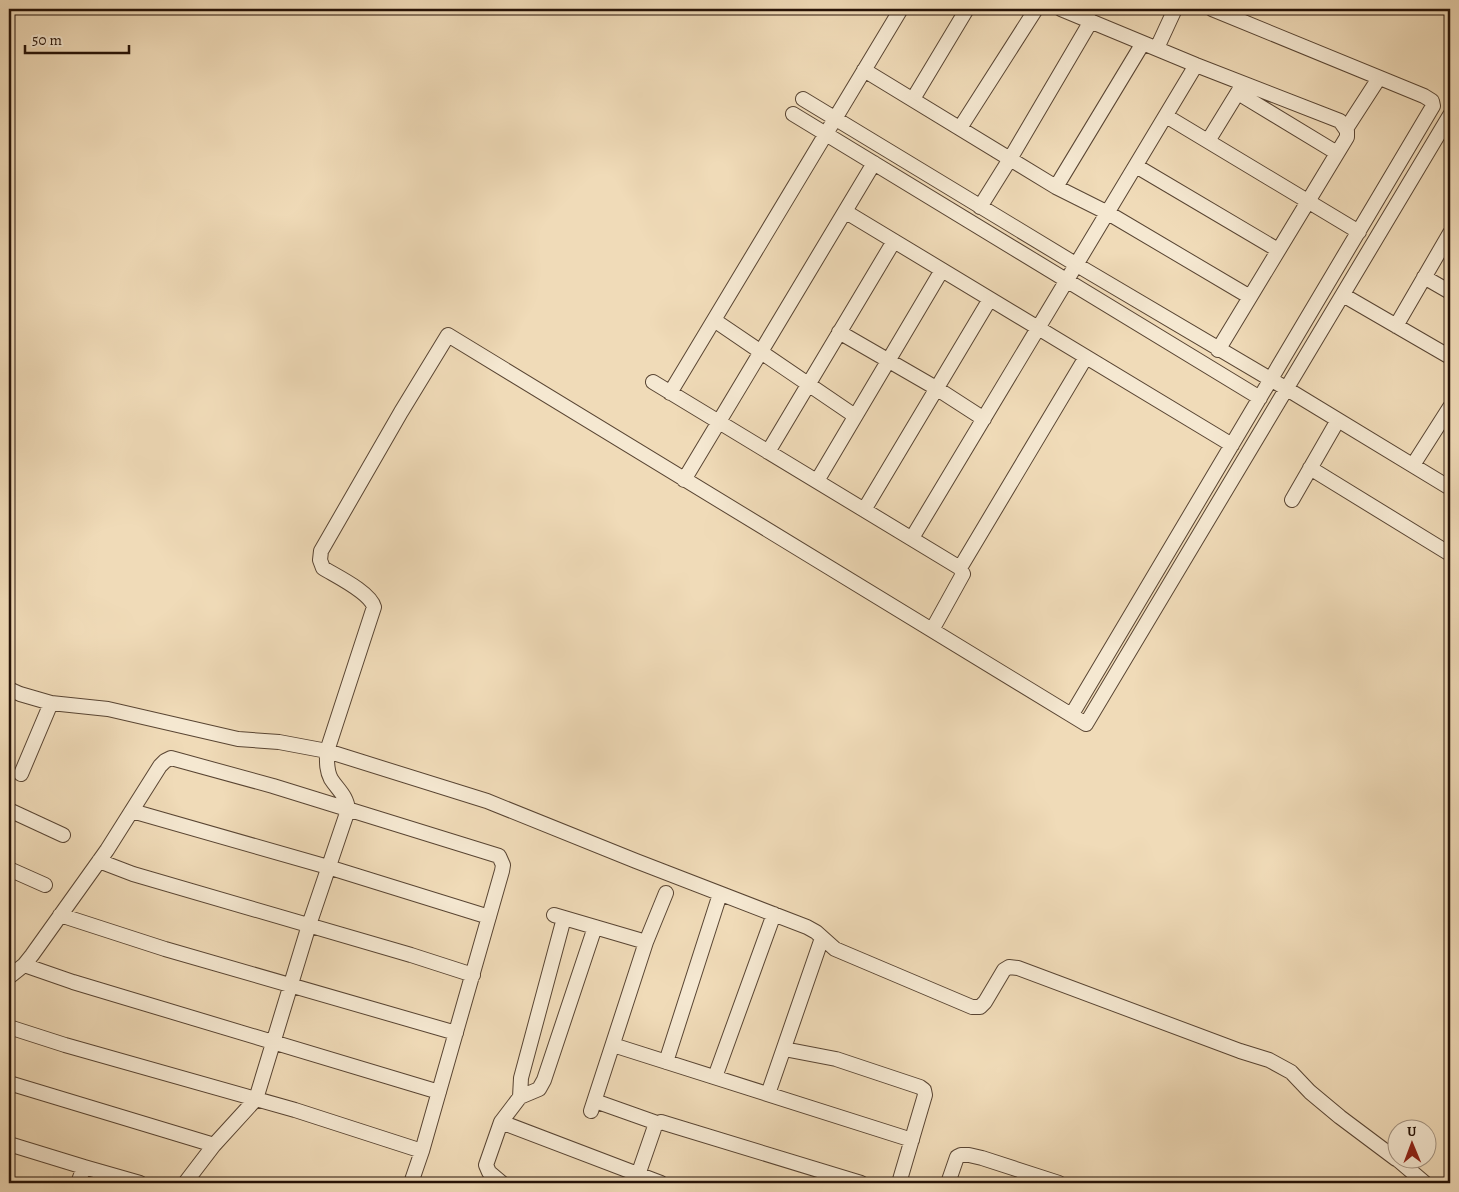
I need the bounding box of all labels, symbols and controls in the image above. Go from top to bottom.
scale bar [25,22,129,54]
text: 50 m [32,30,62,50]
north arrow [1386,1120,1436,1170]
text: U [1407,1122,1417,1141]

